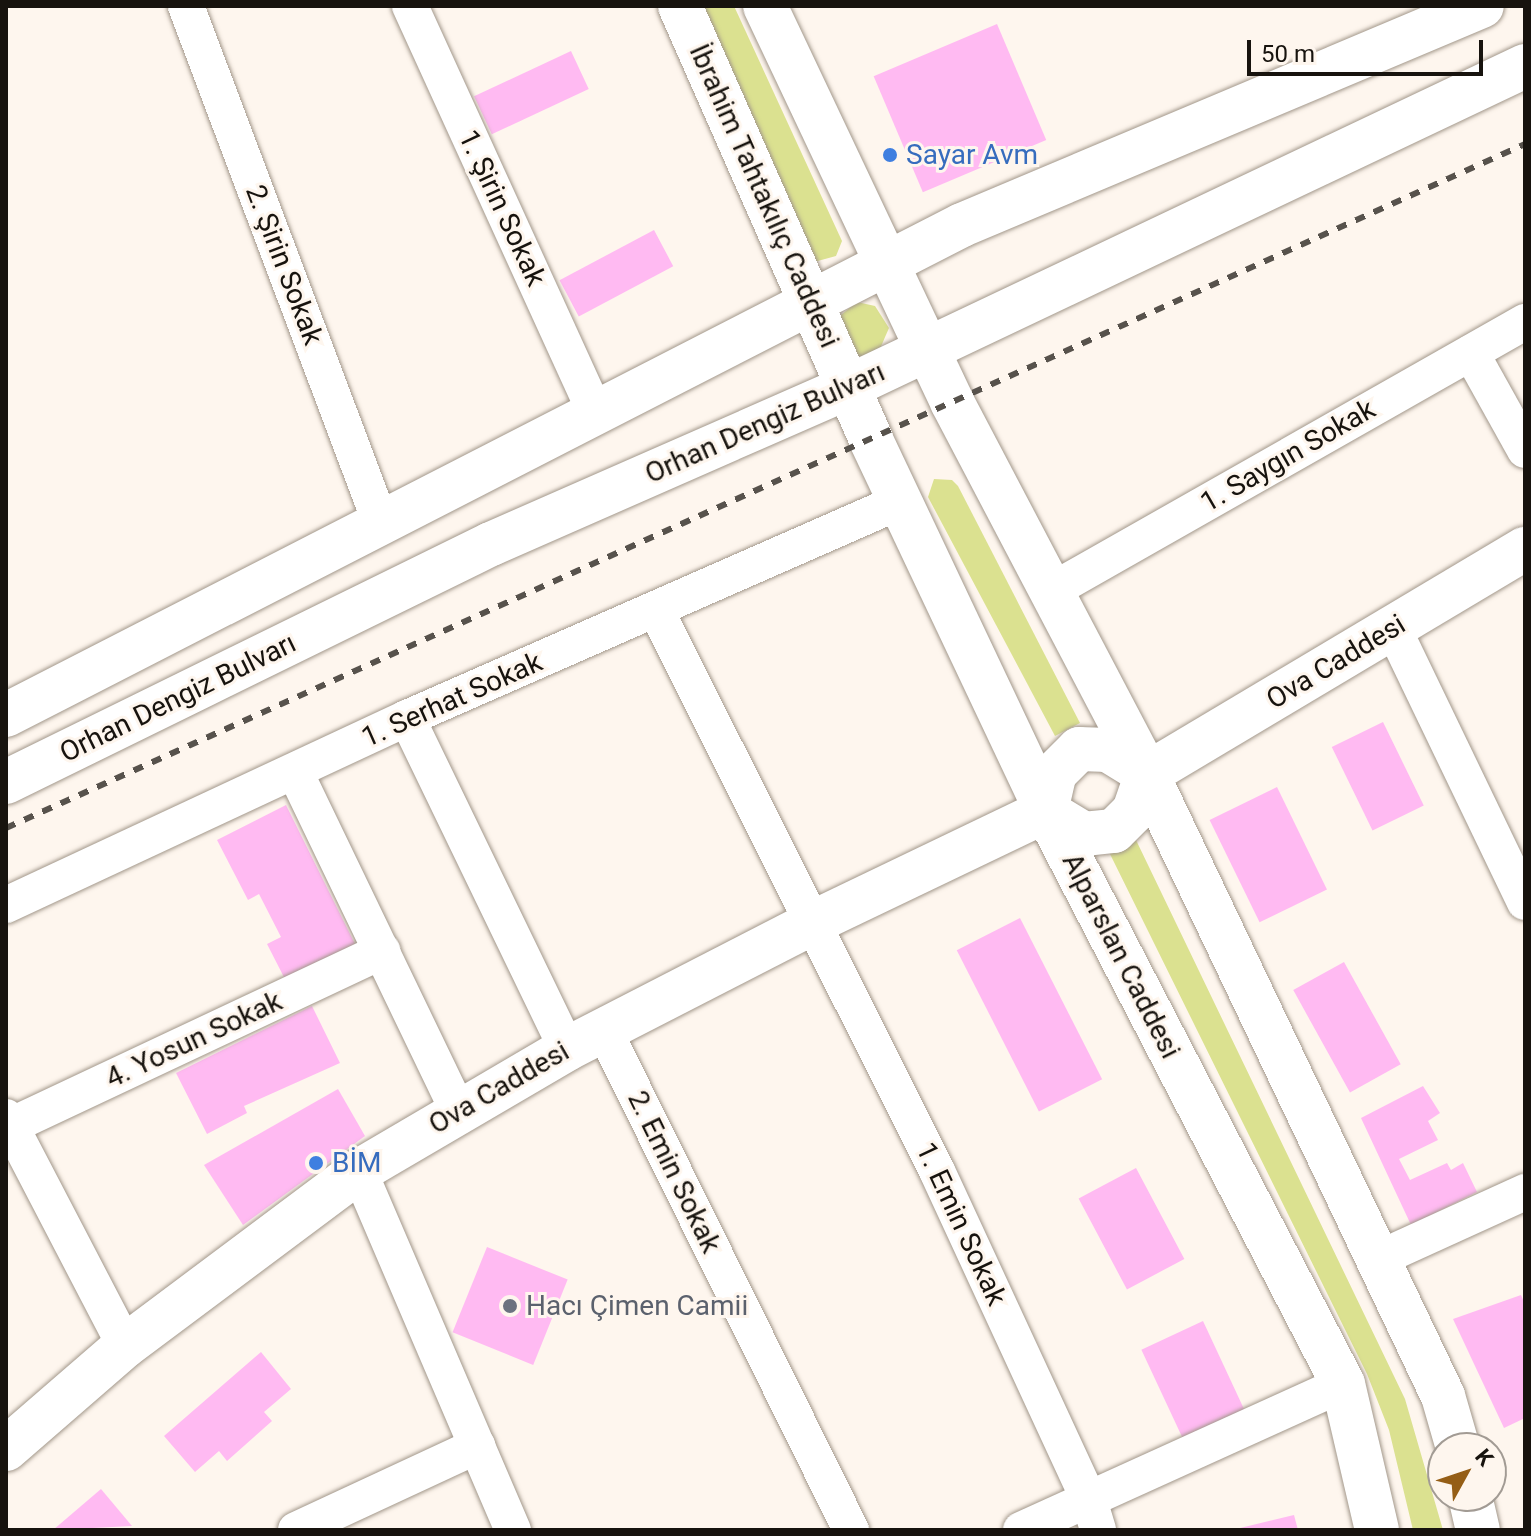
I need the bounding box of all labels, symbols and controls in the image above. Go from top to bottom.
scale bar [1251,24,1487,74]
street label: İbrahim Tahtakılıç Caddesi [682,39,846,353]
text: 50 m [1261,40,1315,68]
street label: 1. Şirin Sokak [451,125,553,291]
place label: Sayar Avm [906,138,1038,172]
marker: Sayar Avm [881,146,899,164]
street label: 2. Şirin Sokak [238,180,330,350]
street label: Orhan Dengiz Bulvarı [640,355,890,491]
street label: 1. Saygın Sokak [1195,392,1381,520]
street label: Ova Caddesi [1261,607,1411,717]
street label: Orhan Dengiz Bulvarı [54,626,302,770]
street label: 1. Serhat Sokak [357,645,547,755]
street label: Alparslan Caddesi [1055,848,1187,1064]
street label: 4. Yosun Sokak [101,985,287,1095]
street label: Ova Caddesi [423,1034,575,1142]
street label: 2. Emin Sokak [620,1086,728,1258]
street label: 1. Emin Sokak [909,1137,1013,1311]
place label: BİM [332,1146,382,1180]
marker: BİM [307,1154,325,1172]
place label: Hacı Çimen Camii [526,1289,748,1323]
marker: Hacı Çimen Camii [501,1297,519,1315]
north arrow [1427,1432,1507,1512]
text: K [1470,1444,1498,1471]

